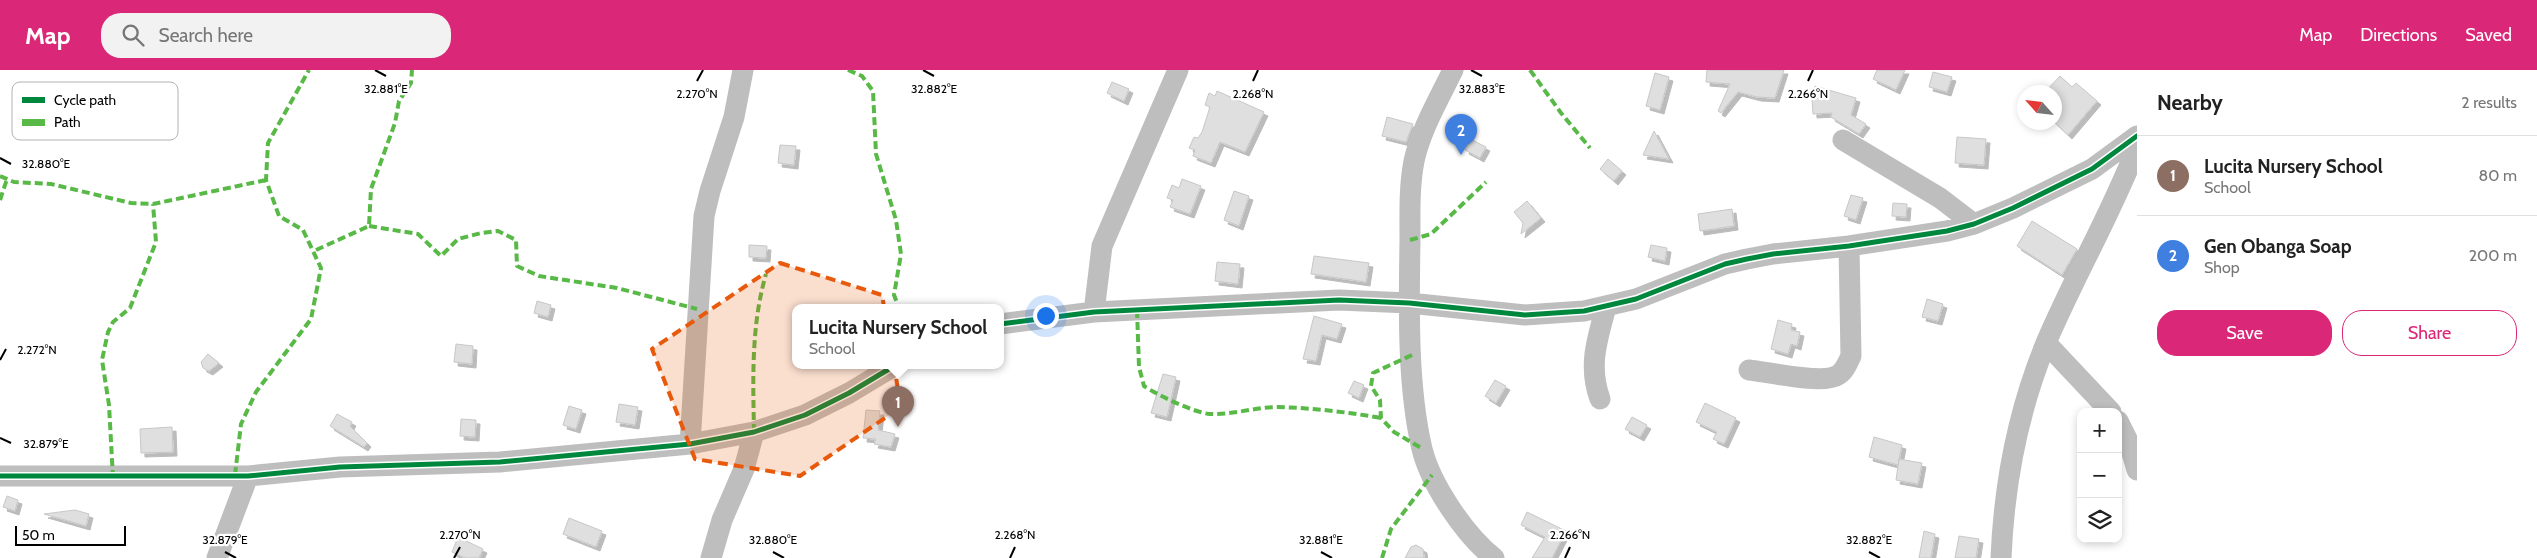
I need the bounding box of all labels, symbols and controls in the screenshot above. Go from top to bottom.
search box [101,13,451,58]
text: Map [25,21,71,50]
icon: search [119,21,147,49]
text: Search here [159,24,253,47]
text: Map [2299,24,2332,46]
text: Directions [2360,24,2437,46]
text: Saved [2465,24,2512,46]
text: 32.881°E [364,81,408,96]
text: 32.882°E [911,81,957,96]
text: 32.883°E [1459,81,1506,96]
legend [12,82,178,140]
north arrow [2017,85,2062,130]
text: 2.270°N [676,86,718,101]
text: 2.268°N [1232,86,1274,101]
text: 2.266°N [1788,86,1828,101]
text: Nearby [2157,90,2223,115]
text: Cycle path [54,91,116,109]
text: 2 results [2461,93,2517,112]
text: Path [54,113,81,131]
pin: 2 [1445,114,1477,155]
text: Lucita Nursery School [2204,155,2383,178]
text: 32.880°E [22,156,71,171]
text: 1 [2170,166,2176,185]
text: 80 m [2479,166,2517,185]
text: School [2204,178,2251,197]
text: Gen Obanga Soap [2204,235,2352,258]
text: 2 [2169,246,2177,265]
text: 200 m [2469,246,2517,265]
text: Shop [2204,258,2240,277]
your location [1033,303,1059,329]
popup [792,304,1004,369]
button: Save [2157,310,2332,356]
button: Share [2342,310,2517,356]
text: Lucita Nursery School [809,316,987,339]
text: School [809,339,855,358]
text: 2.272°N [17,342,57,357]
pin: 1 [882,386,914,427]
map controls [2077,408,2122,543]
button: + [2077,408,2122,453]
text: 32.879°E [23,436,69,451]
button: − [2077,453,2122,498]
button: layers [2077,498,2122,543]
scale bar [15,523,126,546]
text: 50 m [22,526,55,544]
text: 2.270°N [439,527,481,542]
text: 2.268°N [994,527,1036,542]
text: 2.266°N [1550,527,1590,542]
text: 32.879°E [202,532,248,547]
text: 32.880°E [749,532,798,547]
text: 32.881°E [1299,532,1343,547]
text: 32.882°E [1846,532,1892,547]

